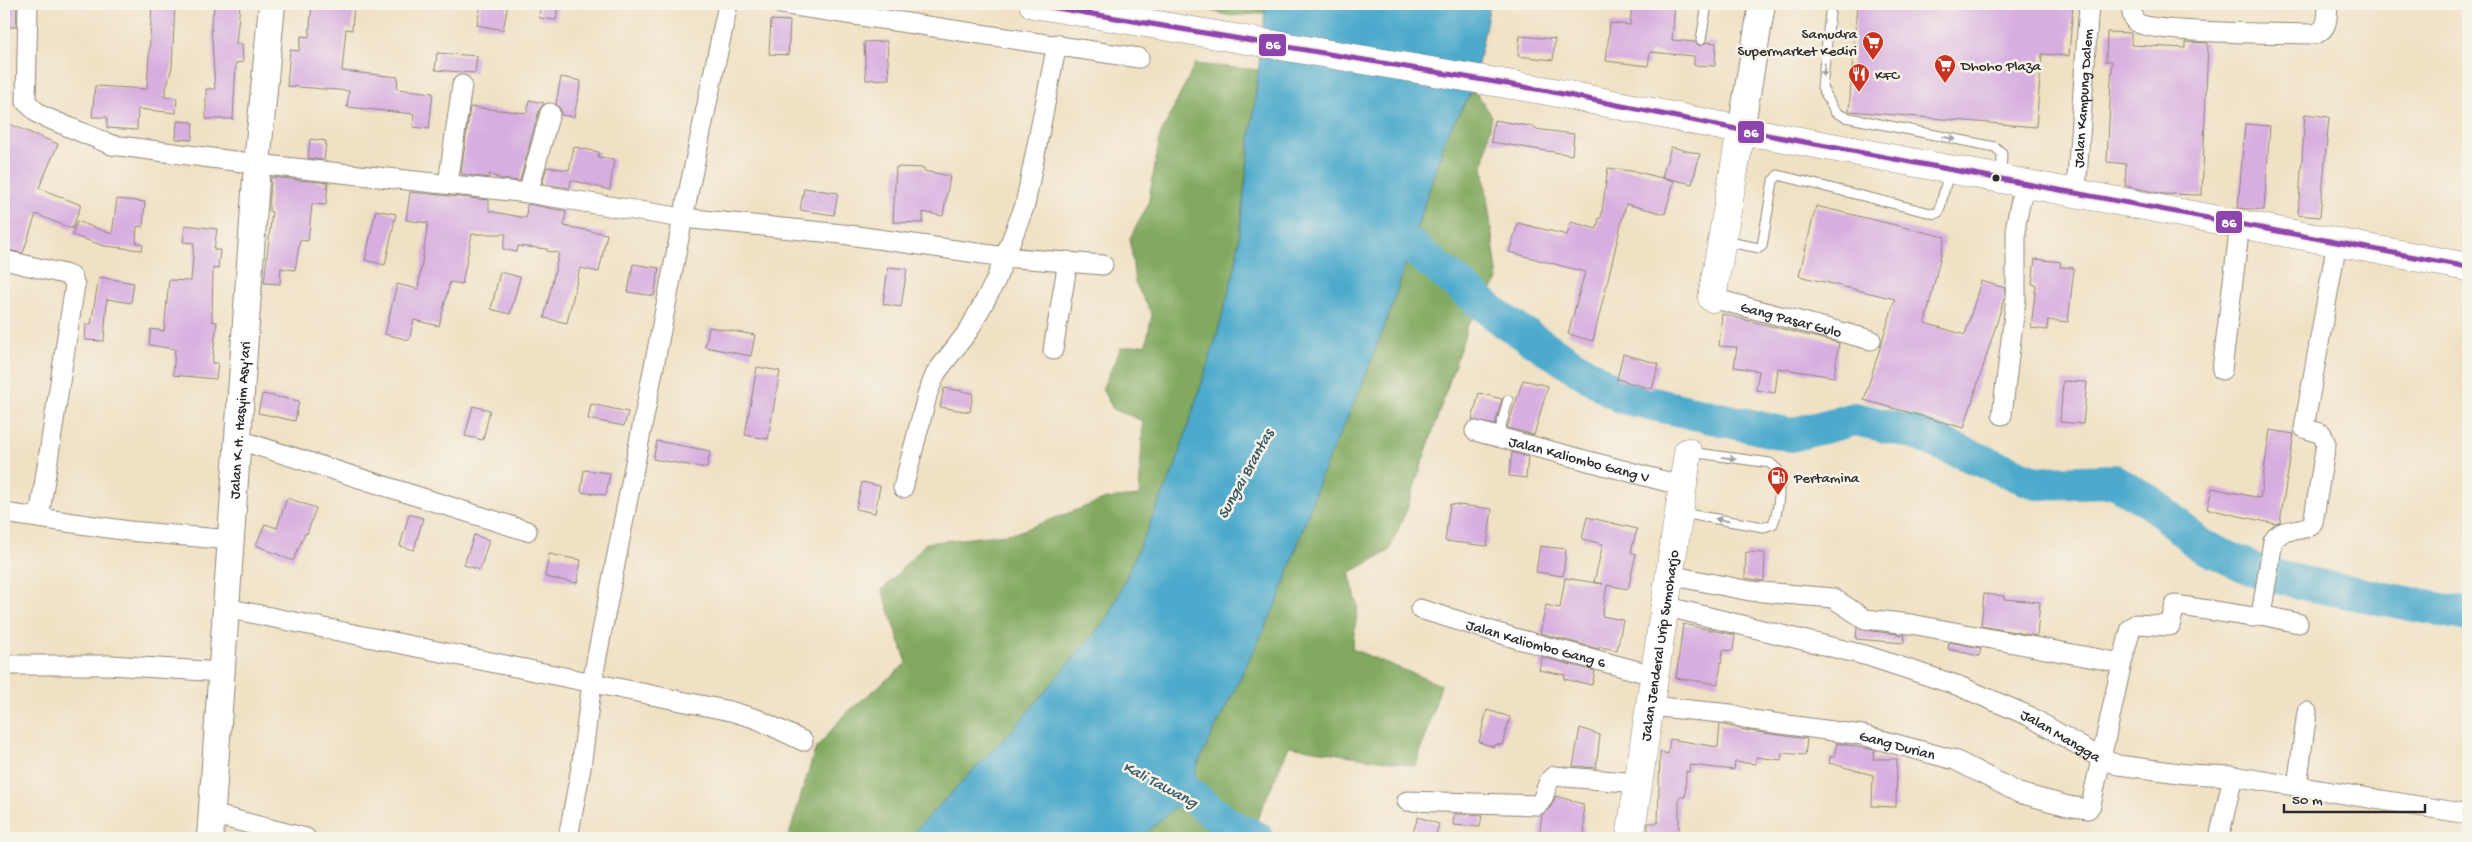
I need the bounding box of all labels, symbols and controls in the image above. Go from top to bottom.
place label: Samudra Supermarket Kediri [1738,26,1858,61]
street label: Jalan Kampung Dalem [2071,28,2098,169]
supermarket icon: Samudra Supermarket Kediri [1861,30,1885,61]
line badge: 86 [1258,33,1287,57]
text: 86 [1266,38,1281,55]
supermarket icon: Dhoho Plaza [1933,53,1957,84]
place label: Dhoho Plaza [1960,58,2042,76]
one-way arrow [1820,62,1828,78]
restaurant icon: KFC [1847,62,1871,93]
place label: KFC [1875,67,1900,85]
line badge: 86 [1737,120,1765,144]
text: 86 [1744,126,1759,143]
one-way arrow [1941,134,1957,142]
unlabelled marker [1991,173,2001,183]
line badge: 86 [2215,210,2243,234]
text: 86 [2222,216,2237,233]
street label: Gang Pasar Gulo [1738,299,1844,343]
street label: Jalan K.H. Hasyim Asy'ari [227,341,256,500]
water label: Sungai Brantas [1215,425,1280,523]
street label: Jalan Kaliombo Gang V [1507,433,1651,488]
one-way arrow [1721,454,1737,462]
fuel station icon: Pertamina [1766,465,1790,496]
place label: Pertamina [1793,470,1860,488]
one-way arrow [1713,516,1729,524]
street label: Jalan Jenderal Urip Sumoharjo [1638,548,1684,742]
street label: Jalan Kaliombo Gang 6 [1464,617,1608,673]
street label: Jalan Mangga [2017,706,2104,767]
street label: Gang Durian [1857,728,1937,765]
water label: Kali Tawang [1119,759,1201,814]
scale bar [2284,782,2426,814]
text: 50 m [2292,792,2323,810]

